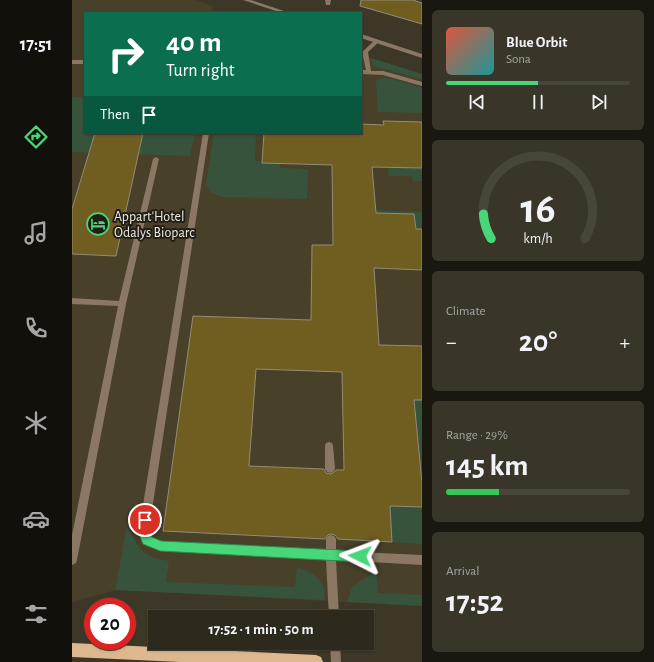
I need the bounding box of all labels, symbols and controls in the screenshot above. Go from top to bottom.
icon: right [100,28,152,80]
text: 40 m [166,29,222,57]
text: Blue Orbit [506,35,567,50]
text: 17:51 [20,36,52,54]
text: Sona [506,53,531,66]
text: Turn right [166,62,235,80]
icon: previous [466,91,488,113]
icon: pause [527,91,549,113]
icon: next [588,91,610,113]
icon: arrive [138,104,160,126]
text: Then [100,107,130,122]
icon: directions [22,123,50,151]
text: 16 [520,188,556,229]
place label: Appart'Hotel Odalys Bioparc [114,210,195,240]
hotel icon: Appart'Hotel Odalys Bioparc [85,211,111,237]
icon: music [22,219,50,247]
text: km/h [523,231,553,245]
text: Climate [446,305,485,318]
icon: phone [22,314,50,342]
text: 20° [519,327,557,357]
text: − [446,331,457,353]
text: + [619,331,630,353]
icon: climate [22,409,50,437]
text: Range · 29% [446,429,508,442]
text: 145 km [446,451,528,481]
pin [128,503,162,537]
icon: car [22,505,50,533]
icon: arrive [134,509,156,531]
position arrow [339,535,381,577]
text: Arrival [446,565,479,578]
text: 17:52 [446,587,504,617]
speed limit sign: 20 [84,598,136,650]
icon: filters [22,600,50,628]
text: 17:52 · 1 min · 50 m [208,622,314,637]

